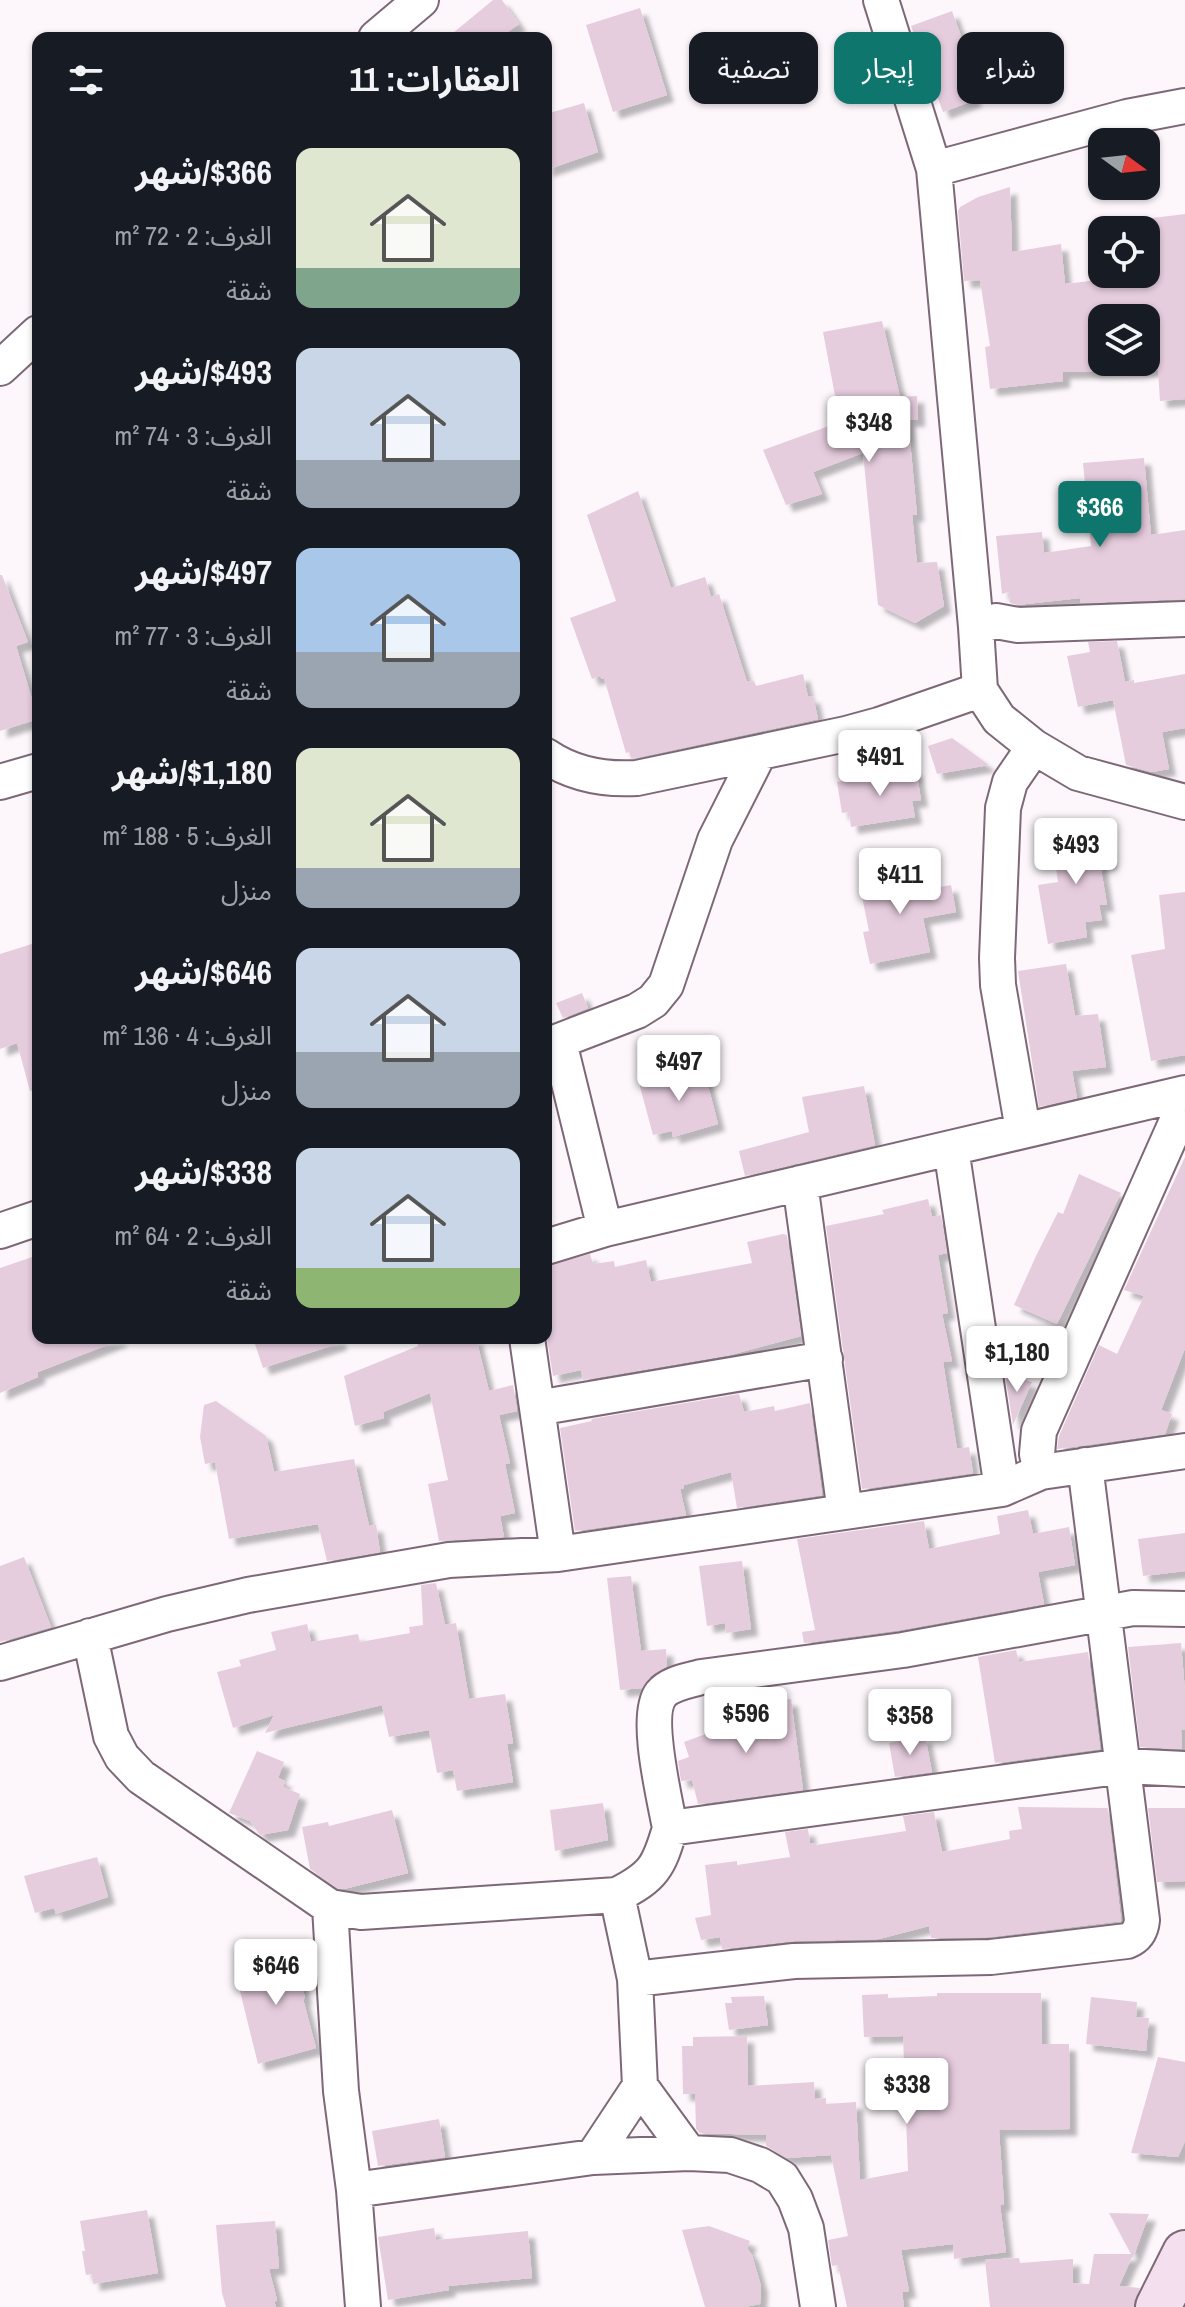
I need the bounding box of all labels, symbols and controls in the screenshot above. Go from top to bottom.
chip: تصفية [689,32,818,104]
chip: إيجار [834,32,941,104]
chip: شراء [957,32,1064,104]
text: العقارات: 11 [349,56,520,102]
icon: filters [64,58,108,102]
north arrow [1088,128,1160,200]
map controls [1088,128,1160,376]
text: $366/شهر [135,149,272,195]
icon: home [360,180,456,276]
button: locate [1088,216,1160,288]
text: الغرف: 2 · 72 m² [114,218,272,253]
text: شقة [226,273,272,308]
button: layers [1088,304,1160,376]
text: $493/شهر [135,349,272,395]
icon: home [360,380,456,476]
pin: $348 [822,396,916,464]
text: $348 [845,404,893,439]
text: الغرف: 3 · 74 m² [114,418,272,453]
text: شقة [226,473,272,508]
pin: $366 [1053,481,1147,549]
text: $366 [1076,489,1124,524]
text: $497/شهر [135,549,272,595]
icon: home [360,580,456,676]
text: الغرف: 3 · 77 m² [114,618,272,653]
text: شقة [226,673,272,708]
pin: $491 [833,730,927,798]
text: $491 [856,738,904,773]
text: $1,180/شهر [112,749,272,795]
icon: home [360,780,456,876]
text: الغرف: 5 · 188 m² [103,818,272,853]
pin: $493 [1029,818,1123,886]
text: $493 [1052,826,1100,861]
pin: $411 [853,848,947,916]
text: $411 [877,856,923,891]
text: منزل [221,873,272,908]
text: $646/شهر [135,949,272,995]
icon: home [360,980,456,1076]
text: الغرف: 4 · 136 m² [103,1018,272,1053]
pin: $497 [632,1035,726,1103]
text: $497 [655,1043,703,1078]
text: منزل [221,1073,272,1108]
text: $338/شهر [135,1149,272,1195]
icon: home [360,1180,456,1276]
text: الغرف: 2 · 64 m² [114,1218,272,1253]
text: شقة [226,1273,272,1308]
pin: $1,180 [952,1326,1082,1394]
text: $1,180 [984,1334,1050,1369]
pin: $596 [699,1687,793,1755]
pin: $358 [863,1689,957,1757]
text: $596 [722,1695,770,1730]
text: $358 [886,1697,934,1732]
pin: $646 [229,1939,323,2007]
text: $646 [252,1947,300,1982]
pin: $338 [860,2058,954,2126]
text: $338 [883,2066,931,2101]

